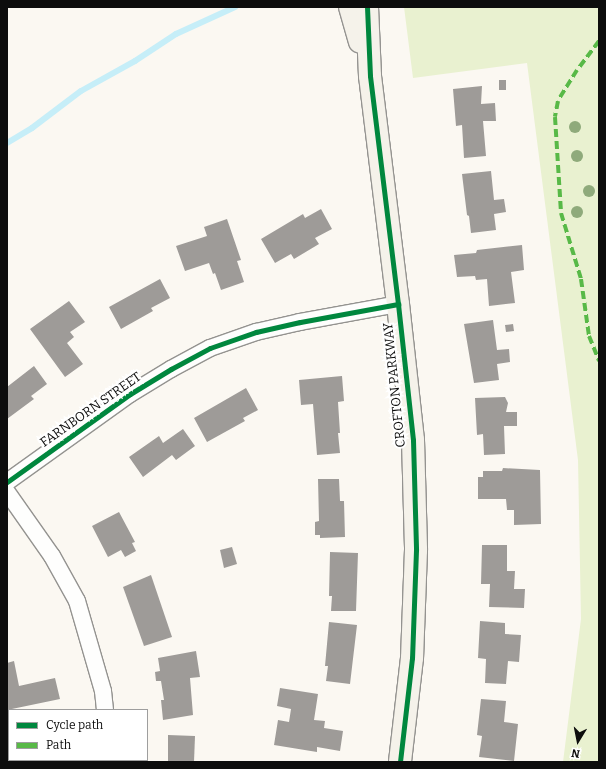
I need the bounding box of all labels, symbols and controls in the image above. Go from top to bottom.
street label: CROFTON PARKWAY [381,322,409,448]
street label: FARNBORN STREET [37,369,145,451]
legend [8,709,148,761]
text: Cycle path [46,718,103,732]
north arrow [558,721,598,761]
text: Path [46,738,71,752]
text: N [571,746,581,760]

